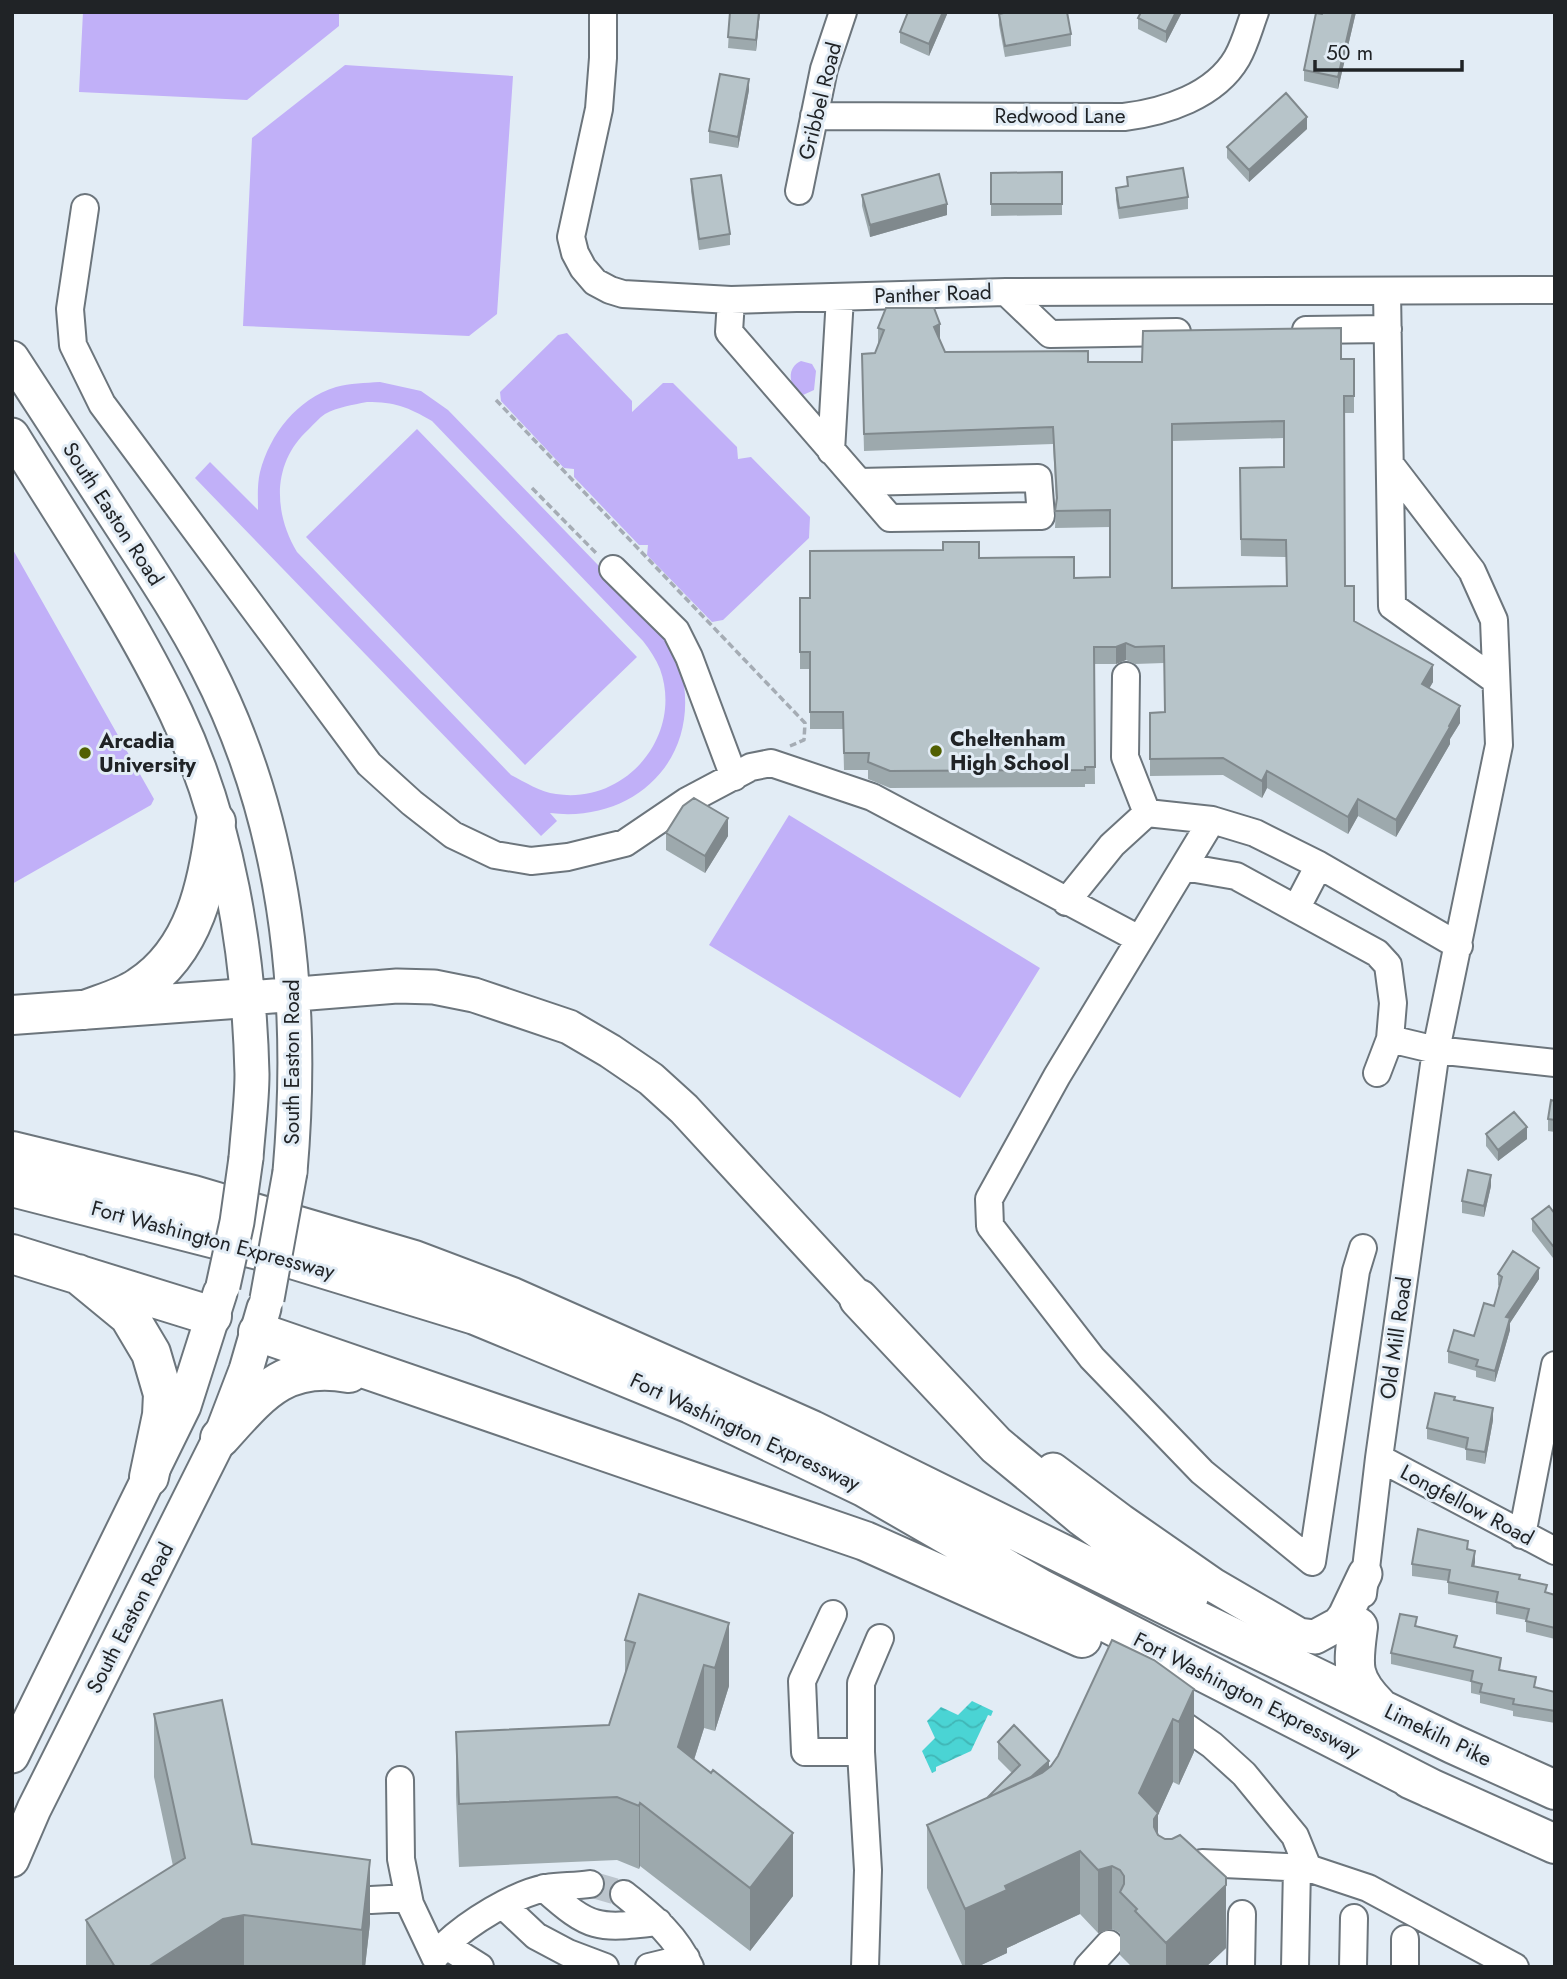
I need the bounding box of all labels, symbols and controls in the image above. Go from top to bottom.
scale bar [1315,28,1462,72]
text: 50 m [1326,38,1373,68]
street label: Gribbel Road [791,39,849,163]
street label: Redwood Lane [994,101,1126,131]
street label: Panther Road [874,277,992,311]
street label: South Easton Road [55,436,171,592]
place label: Cheltenham High School [950,724,1069,778]
place label: Arcadia University [98,726,197,780]
marker: Cheltenham High School [928,743,944,759]
marker: Arcadia University [77,745,93,761]
street label: South Easton Road [277,979,307,1145]
street label: Fort Washington Expressway [88,1193,339,1287]
street label: Old Mill Road [1373,1275,1419,1401]
street label: Fort Washington Expressway [625,1365,866,1499]
street label: Longfellow Road [1395,1457,1539,1553]
street label: South Easton Road [79,1537,181,1699]
street label: Fort Washington Expressway [1128,1625,1366,1766]
street label: Limekiln Pike [1379,1696,1497,1774]

